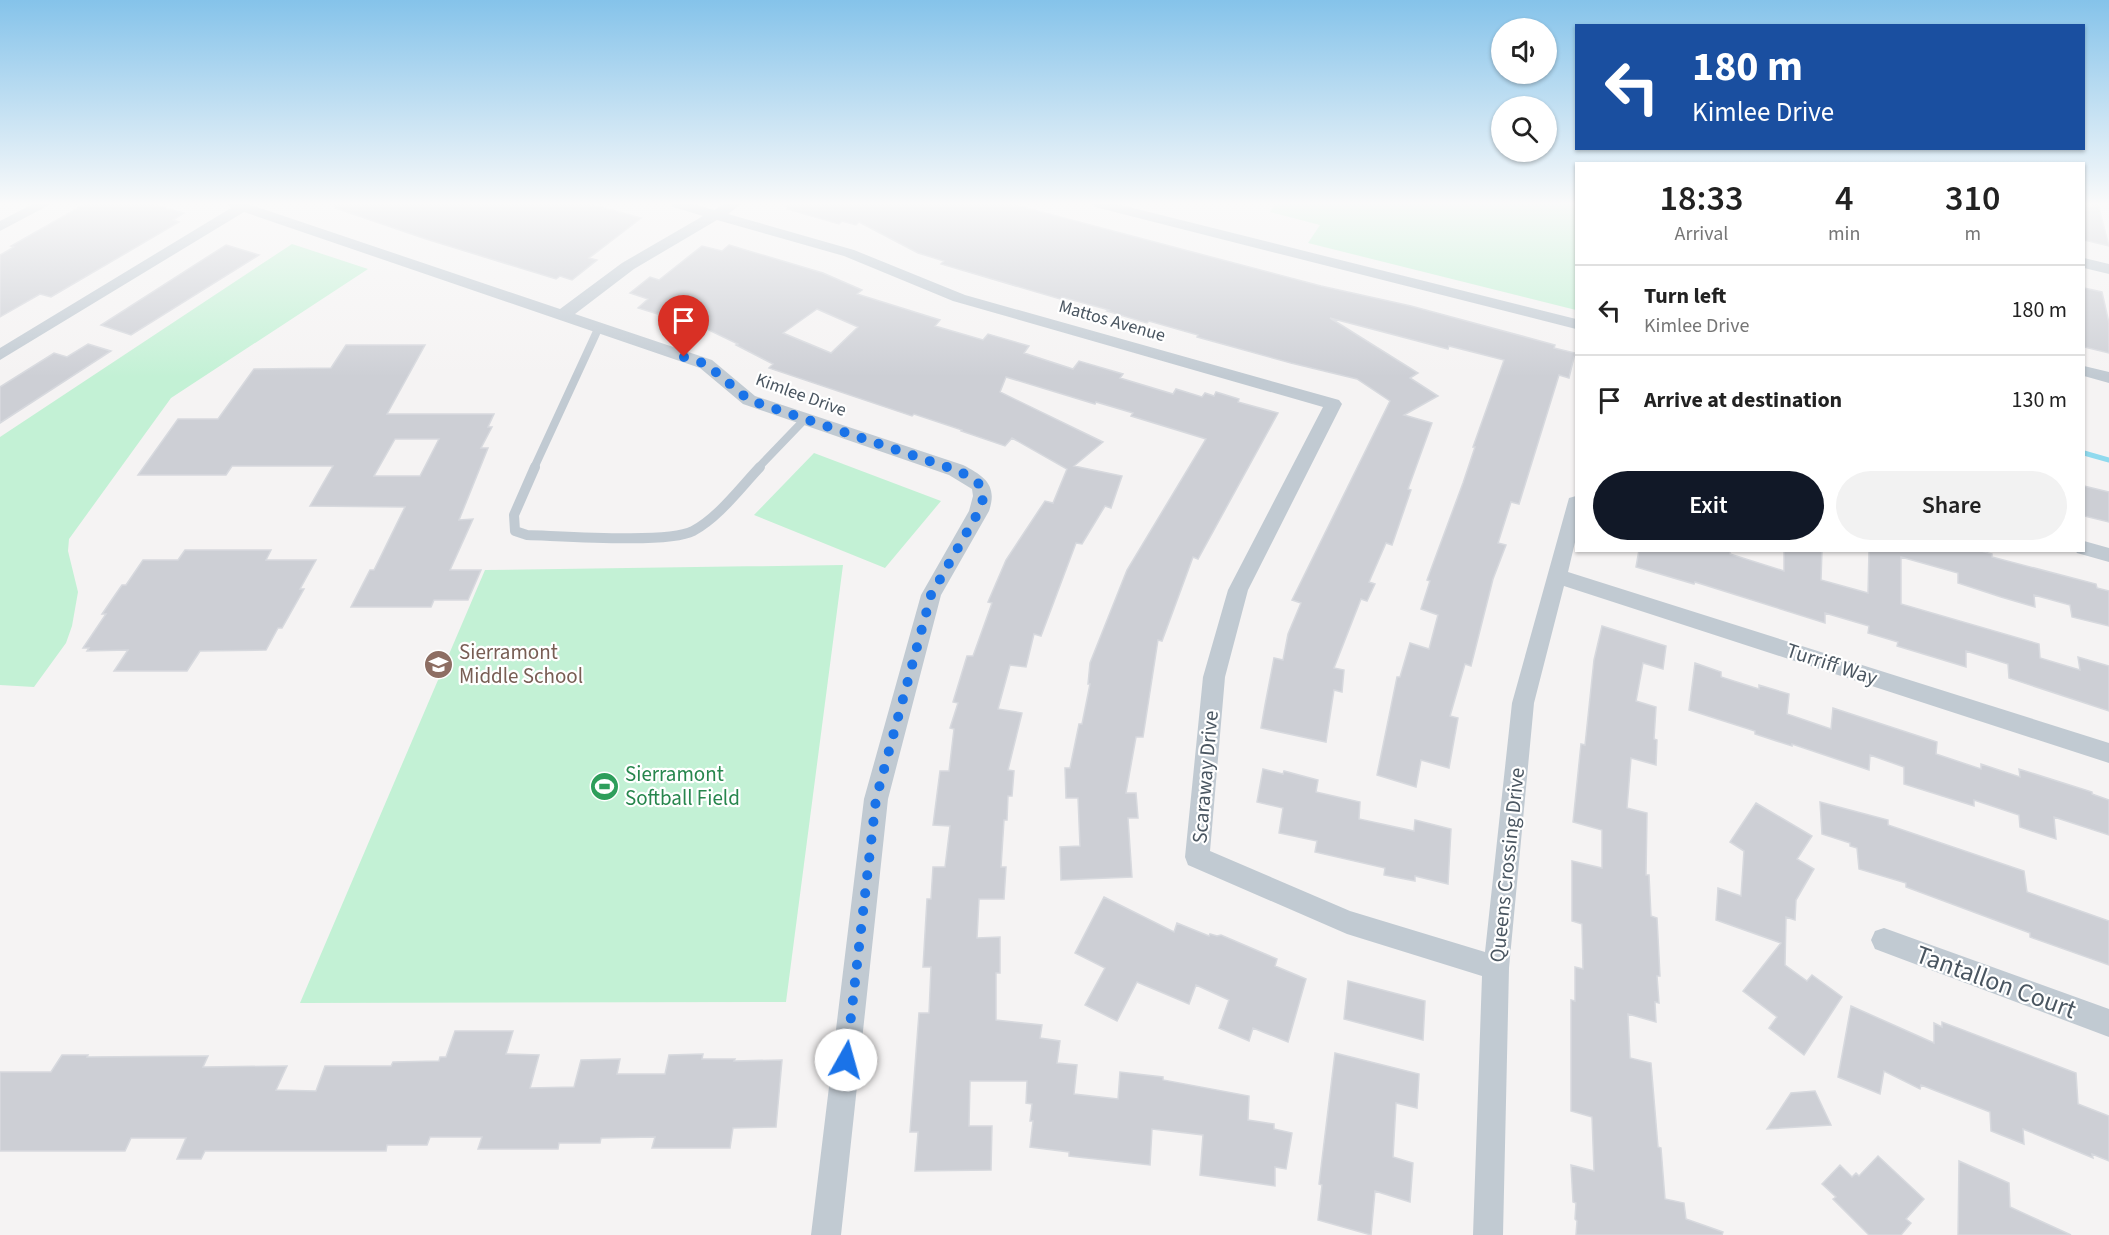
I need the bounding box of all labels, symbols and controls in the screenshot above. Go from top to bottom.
map controls [1491,18,1557,162]
button: sound [1491,18,1557,84]
text: 180 m [1692,37,1803,97]
icon: left [1593,48,1671,126]
text: Kimlee Drive [1692,93,1834,132]
button: search [1491,96,1557,162]
text: 18:33 [1660,173,1743,224]
text: 4 [1835,173,1853,224]
text: 310 [1945,173,2000,224]
text: Arrival [1675,220,1728,248]
text: min [1828,220,1860,248]
text: m [1964,220,1981,248]
text: Turn left [1644,280,1726,312]
street label: Mattos Avenue [1056,294,1168,348]
icon: left [1593,294,1626,327]
text: 180 m [2012,294,2067,326]
pin [658,295,709,357]
icon: arrive [667,304,700,337]
text: Kimlee Drive [1644,312,1749,340]
street label: Kimlee Drive [752,367,850,423]
icon: arrive [1593,384,1626,417]
text: Arrive at destination [1644,384,1842,416]
text: 130 m [2012,384,2067,416]
button: Exit [1593,471,1824,540]
button: Share [1836,471,2067,540]
street label: Turriff Way [1783,635,1882,693]
place label: Sierramont Middle School [459,637,583,691]
school or university icon: Sierramont Middle School [422,648,454,680]
street label: Scaraway Drive [1184,709,1226,845]
place label: Sierramont Softball Field [625,759,740,813]
street label: Queens Crossing Drive [1482,766,1532,964]
sports icon: Sierramont Softball Field [588,770,620,802]
street label: Tantallon Court [1911,936,2082,1028]
position arrow [814,1028,878,1092]

